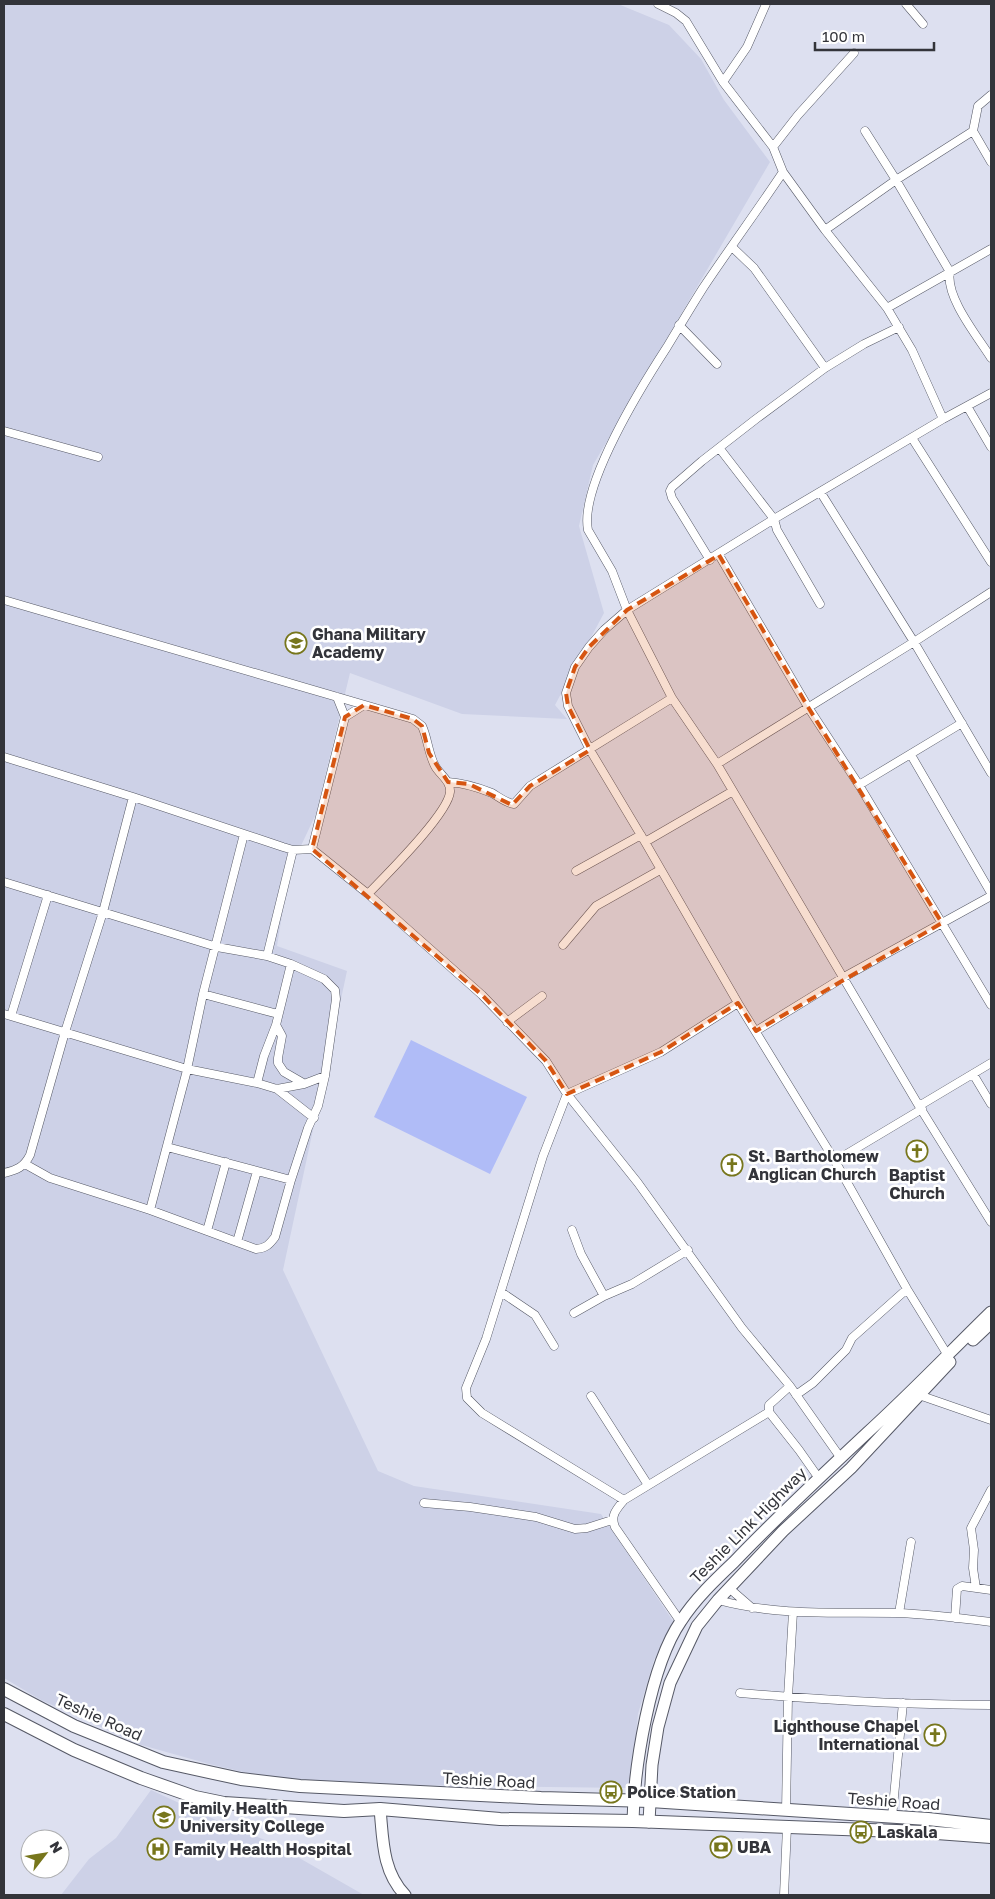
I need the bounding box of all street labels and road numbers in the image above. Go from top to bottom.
street label: Teshie Link Highway [686,1463,810,1587]
street label: Teshie Road [53,1689,145,1745]
street label: Teshie Road [442,1768,536,1792]
street label: Teshie Road [847,1788,941,1814]

